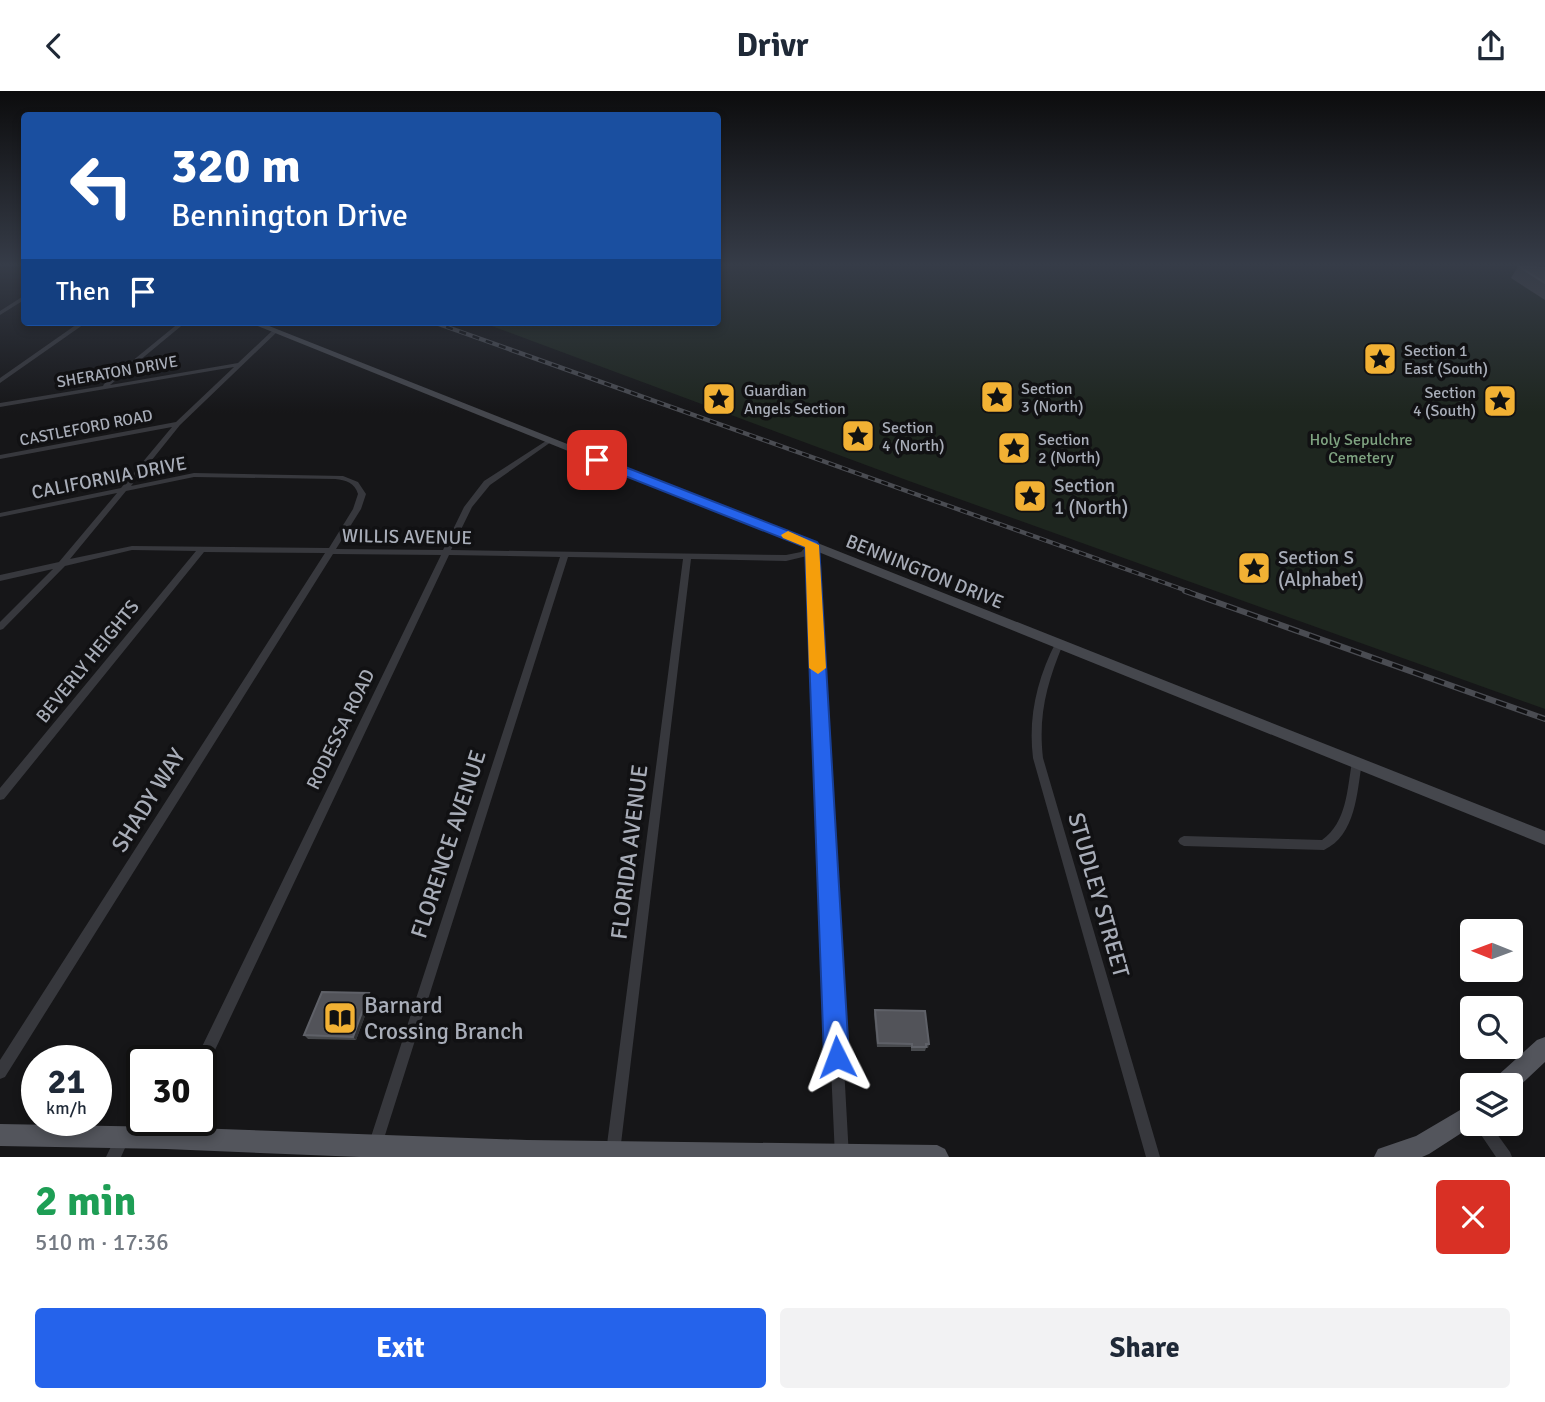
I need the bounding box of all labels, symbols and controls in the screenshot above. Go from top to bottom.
text: Drivr [736,26,809,65]
icon: back [35,27,73,65]
icon: share [1472,27,1510,65]
text: 320 m [171,136,301,196]
icon: left [56,140,147,231]
text: Bennington Drive [171,196,408,235]
icon: arrive [124,273,162,311]
text: Then [56,276,110,308]
place icon: Section 1 East (South) [1361,340,1399,378]
place label: Section 1 East (South) [1404,341,1488,379]
street label: SHERATON DRIVE [55,352,179,392]
place icon: Section 3 (North) [978,378,1016,416]
place label: Section 3 (North) [1021,379,1084,417]
place icon: Guardian Angels Section [700,380,738,418]
place label: Guardian Angels Section [744,381,846,419]
place icon: Section 4 (South) [1481,382,1519,420]
place label: Section 4 (South) [1413,383,1476,421]
street label: CASTLEFORD ROAD [18,405,154,451]
place icon: Section 4 (North) [839,417,877,455]
place label: Section 4 (North) [882,418,945,456]
place icon: Section 2 (North) [995,429,1033,467]
pin [567,430,627,490]
place label: Section 2 (North) [1038,430,1101,468]
park label: Holy Sepulchre Cemetery [1309,430,1413,468]
icon: arrive [578,441,616,479]
street label: CALIFORNIA DRIVE [30,451,189,505]
place label: Section 1 (North) [1054,474,1128,520]
place icon: Section 1 (North) [1011,477,1049,515]
street label: WILLIS AVENUE [342,524,472,550]
street label: BENNINGTON DRIVE [842,529,1007,615]
place label: Section S (Alphabet) [1278,546,1364,592]
place icon: Section S (Alphabet) [1235,549,1273,587]
street label: BEVERLY HEIGHTS [31,595,145,728]
street label: RODESSA ROAD [301,665,380,794]
street label: SHADY WAY [105,743,192,858]
street label: FLORENCE AVENUE [404,746,493,942]
street label: FLORIDA AVENUE [604,763,655,941]
street label: STUDLEY STREET [1061,810,1136,981]
north arrow [1460,919,1522,982]
map controls [1460,919,1523,1136]
place label: Barnard Crossing Branch [364,991,524,1046]
button: search [1460,996,1523,1059]
library icon: Barnard Crossing Branch [321,999,359,1037]
position arrow [800,1020,874,1094]
speed limit sign: 30 [126,1045,217,1136]
text: 21 [48,1060,85,1103]
button: layers [1460,1073,1523,1136]
text: km/h [46,1097,87,1119]
text: 2 min [35,1176,136,1227]
button: close [1436,1180,1510,1254]
text: 510 m · 17:36 [35,1228,169,1257]
button: Exit [35,1308,766,1388]
button: Share [780,1308,1510,1388]

